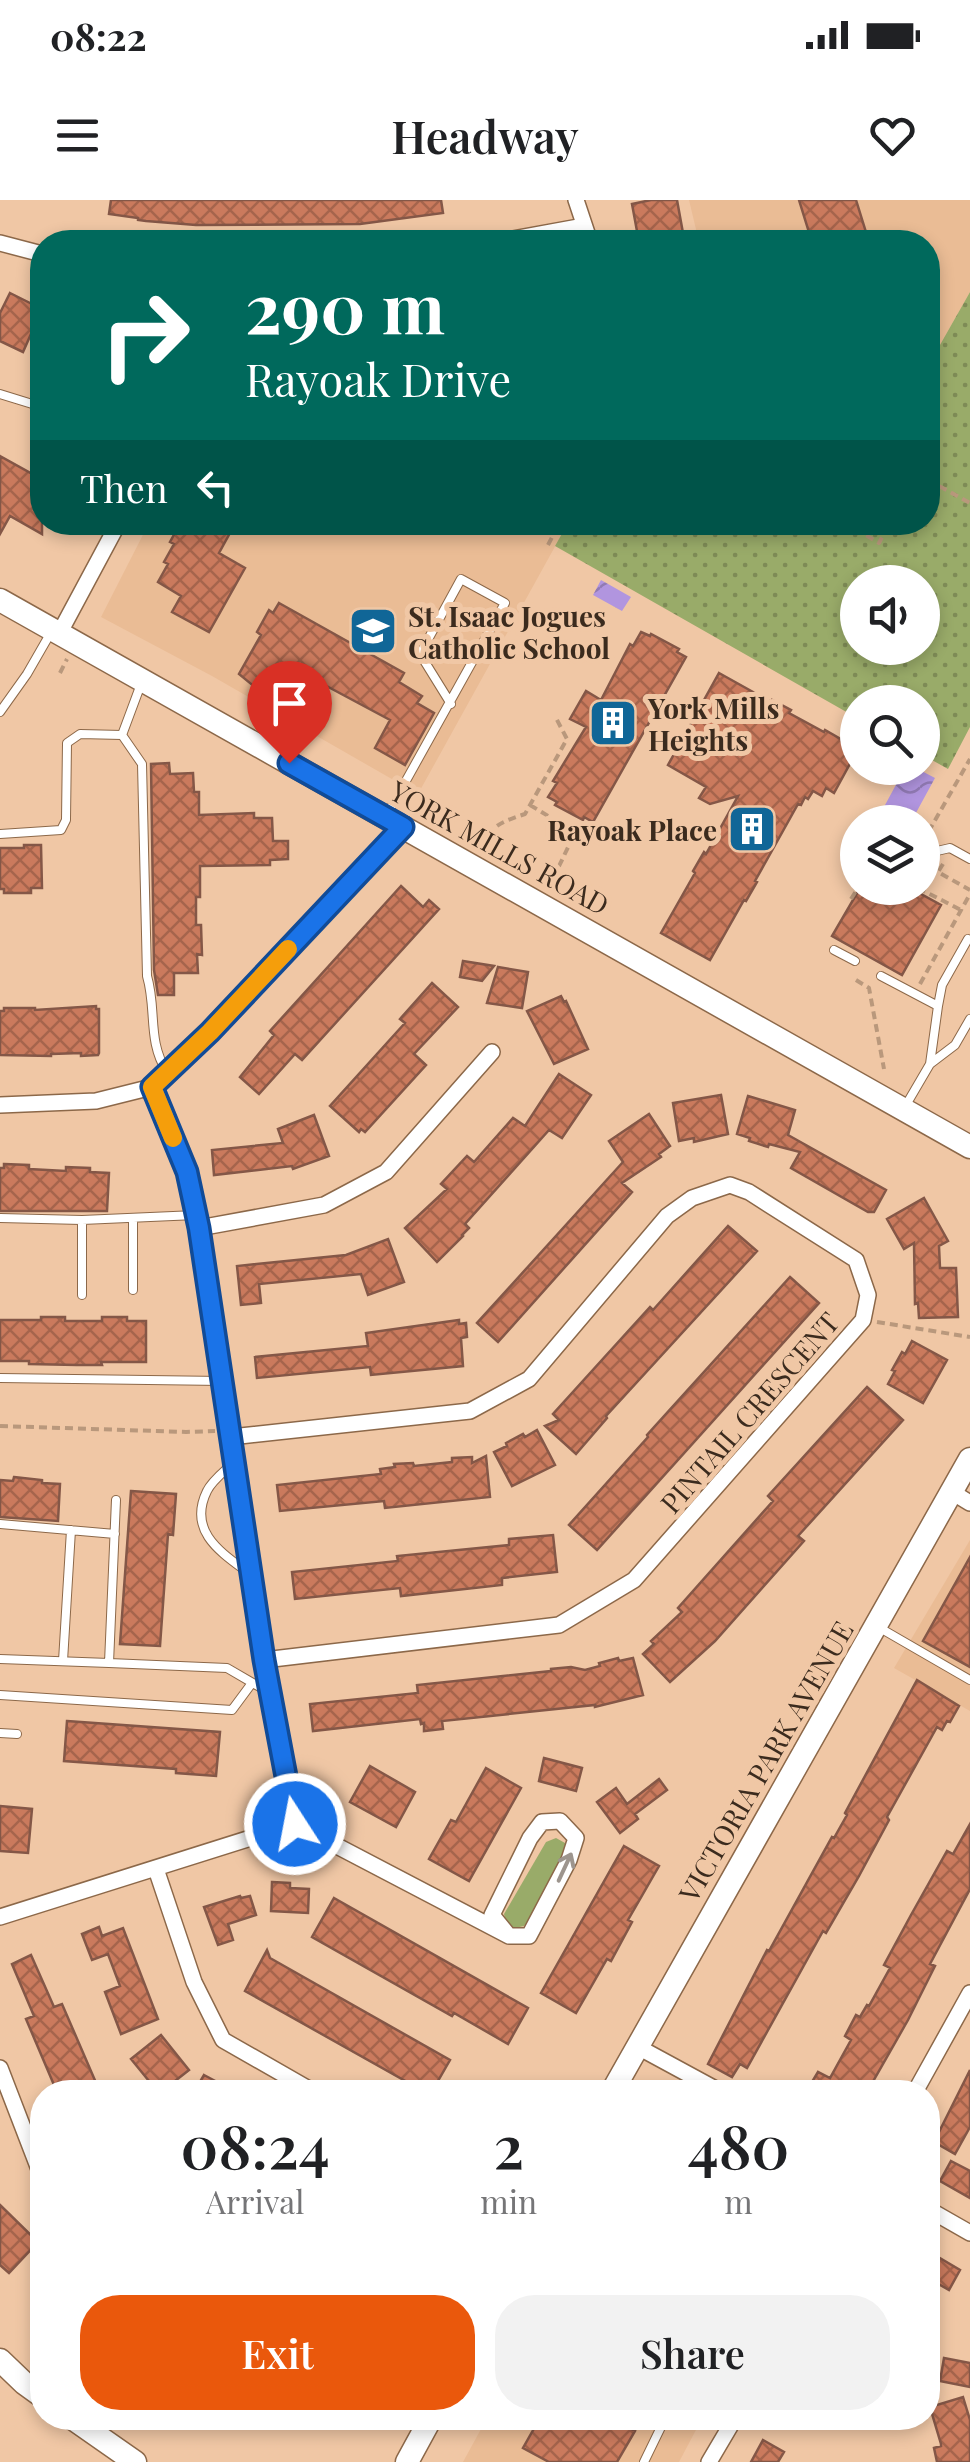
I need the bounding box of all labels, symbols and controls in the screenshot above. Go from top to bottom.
text: 08:22 [50,10,147,61]
text: Headway [391,105,579,165]
icon: menu [50,108,105,163]
icon: heart [865,108,920,163]
text: 290 m [245,258,445,352]
icon: right [80,270,210,400]
text: Rayoak Drive [245,348,511,408]
icon: left [188,460,243,515]
text: Then [80,462,168,513]
map controls [840,565,940,905]
button: sound [840,565,940,665]
place label: St. Isaac Jogues Catholic School [408,597,610,666]
school or university icon: St. Isaac Jogues Catholic School [347,605,399,657]
pin [247,661,332,764]
icon: arrive [262,676,317,731]
button: search [840,685,940,785]
place label: York Mills Heights [647,689,779,758]
building icon: York Mills Heights [587,697,639,749]
street label: YORK MILLS ROAD [383,771,616,922]
building icon: Rayoak Place [726,803,778,855]
button: layers [840,805,940,905]
place label: Rayoak Place [547,811,717,848]
street label: PINTAIL CRESCENT [651,1304,847,1520]
street label: VICTORIA PARK AVENUE [669,1614,861,1909]
position arrow [243,1772,347,1876]
one-way arrow [556,1853,575,1883]
text: 08:24 [181,2104,330,2184]
text: 2 [493,2104,524,2184]
text: 480 [688,2104,789,2184]
text: Arrival [206,2179,304,2222]
text: min [480,2179,537,2222]
text: m [724,2179,753,2222]
button: Exit [80,2295,475,2410]
button: Share [495,2295,890,2410]

